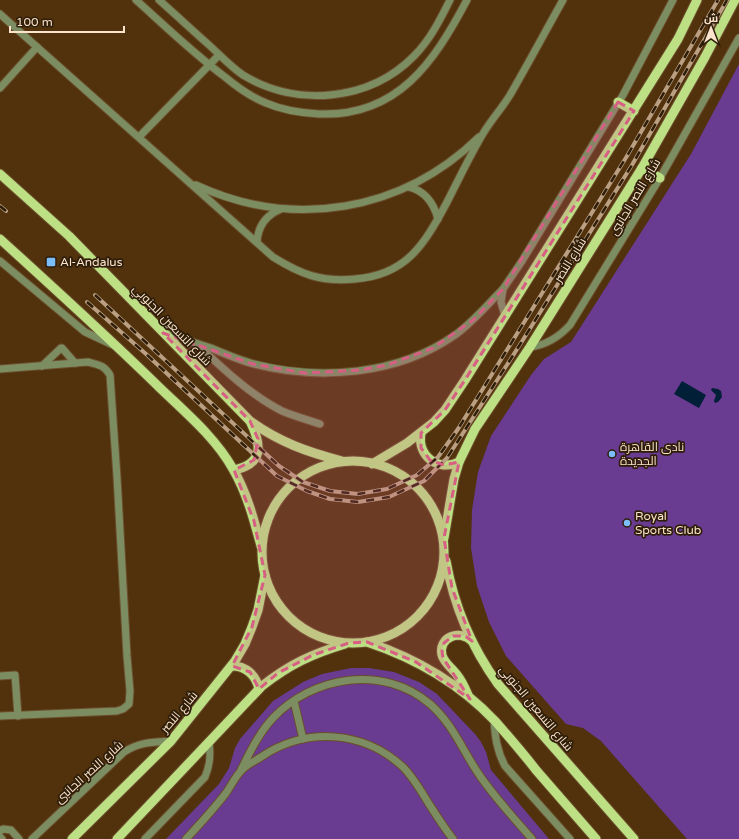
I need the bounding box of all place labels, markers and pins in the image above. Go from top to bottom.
place label: Al-Andalus [60,255,123,269]
marker: Al-Andalus [45,256,57,268]
place label: نادى القاهرة الجديدة [620,440,684,468]
marker: نادى القاهرة الجديدة [607,449,617,459]
place label: Royal Sports Club [635,509,701,537]
marker: Royal Sports Club [622,518,632,528]

